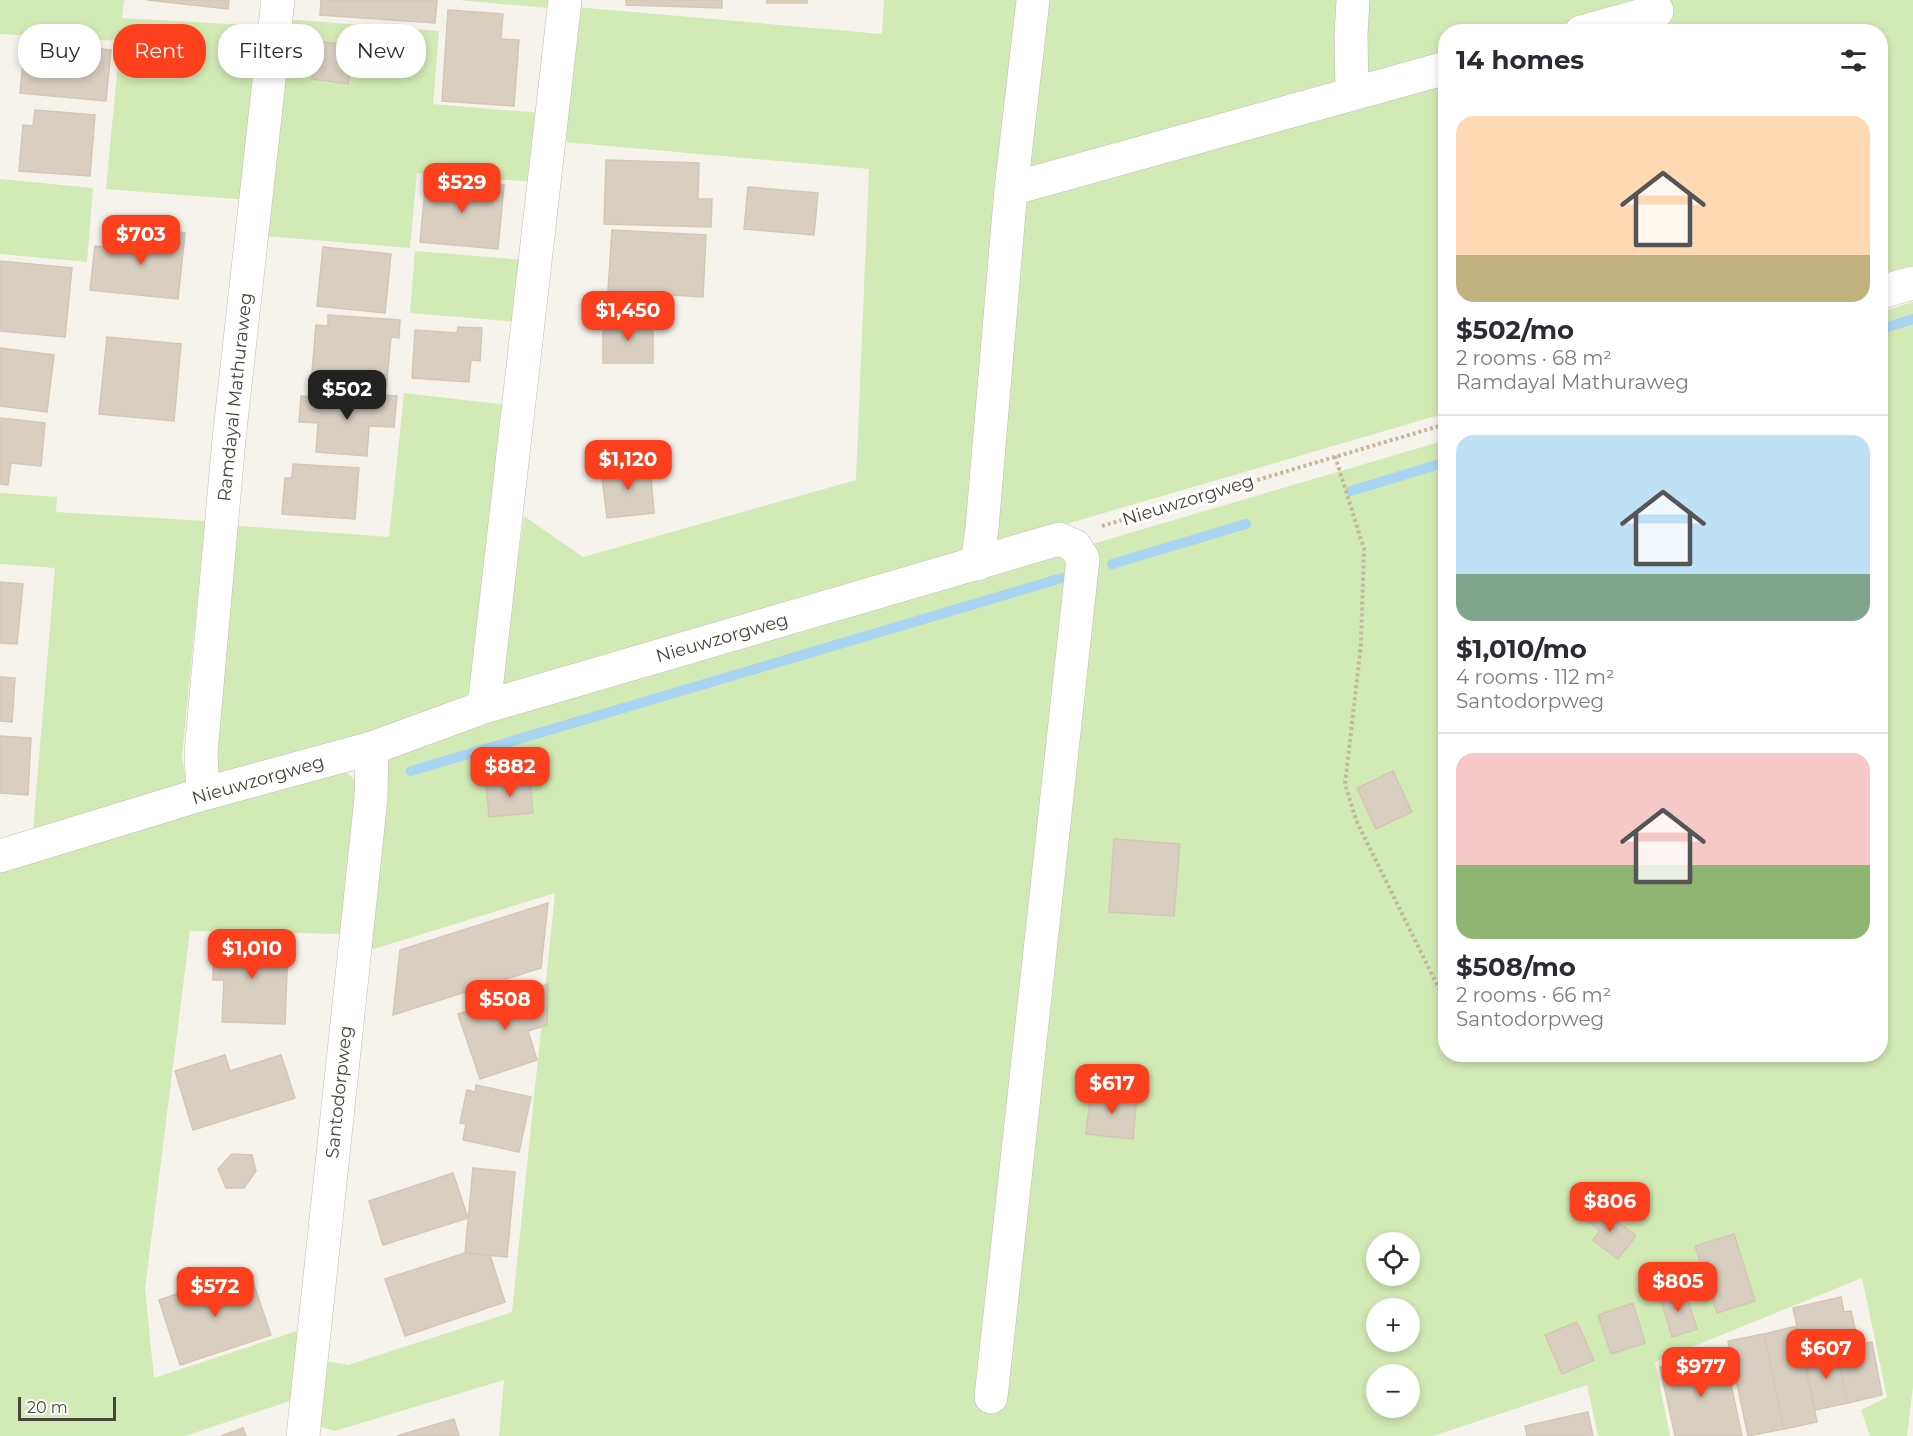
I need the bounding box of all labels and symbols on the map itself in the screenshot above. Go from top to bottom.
pin: $529 [426,163,498,214]
pin: $703 [105,215,177,266]
pin: $1,450 [579,291,677,342]
street label: Ramdayal Mathuraweg [213,292,257,502]
pin: $502 [311,370,383,421]
pin: $1,120 [579,440,677,491]
street label: Nieuwzorgweg [1120,470,1256,530]
street label: Nieuwzorgweg [653,609,791,667]
pin: $882 [474,747,546,798]
street label: Nieuwzorgweg [189,751,327,809]
pin: $1,010 [203,929,301,980]
pin: $508 [469,980,541,1031]
street label: Santodorpweg [321,1025,357,1159]
pin: $617 [1076,1064,1148,1115]
pin: $806 [1574,1182,1646,1233]
pin: $805 [1642,1262,1714,1313]
pin: $572 [179,1267,251,1318]
pin: $607 [1790,1329,1862,1380]
pin: $977 [1665,1347,1737,1398]
scale bar [18,1394,116,1422]

